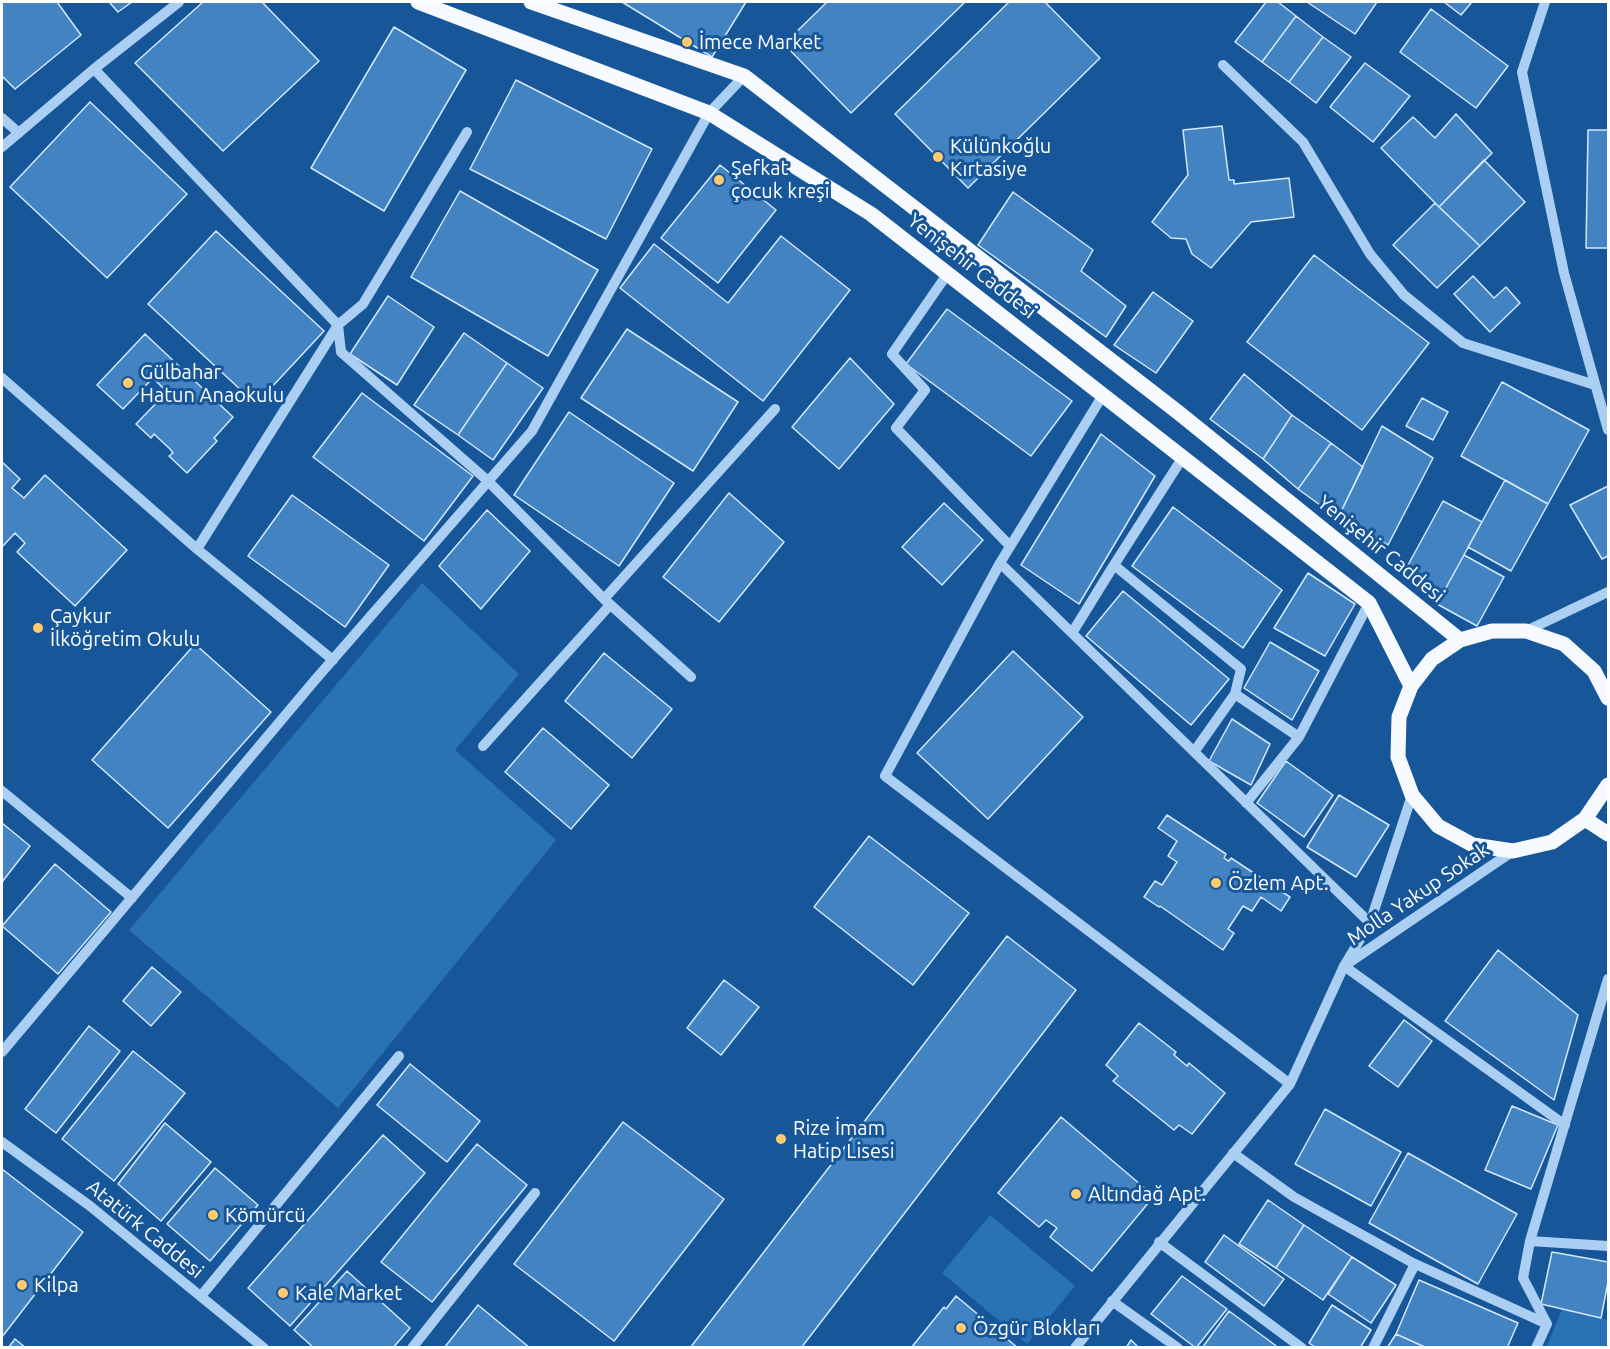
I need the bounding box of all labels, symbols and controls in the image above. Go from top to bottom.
place label: İmece Market [699,30,821,54]
marker: İmece Market [680,35,694,49]
place label: Külünkoğlu Kırtasiye [950,134,1051,181]
marker: Külünkoğlu Kırtasiye [931,150,945,164]
place label: Şefkat çocuk kreşi [731,156,830,203]
marker: Şefkat çocuk kreşi [712,173,726,187]
street label: Yenişehir Caddesi [903,208,1041,324]
place label: Gülbahar Hatun Anaokulu [140,360,284,407]
marker: Gülbahar Hatun Anaokulu [121,376,135,390]
street label: Yenişehir Caddesi [1313,490,1449,608]
place label: Çaykur İlköğretim Okulu [50,604,200,651]
marker: Çaykur İlköğretim Okulu [31,621,45,635]
street label: Molla Yakup Sokak [1342,838,1494,950]
place label: Özlem Apt. [1228,871,1329,895]
marker: Özlem Apt. [1209,876,1223,890]
place label: Rize İmam Hatip Lisesi [793,1116,895,1163]
marker: Rize İmam Hatip Lisesi [774,1132,788,1146]
street label: Atatürk Caddesi [82,1175,208,1283]
place label: Altındağ Apt. [1088,1182,1206,1206]
marker: Altındağ Apt. [1069,1187,1083,1201]
place label: Kömürcü [225,1203,306,1227]
marker: Kömürcü [206,1208,220,1222]
place label: Kilpa [34,1273,79,1297]
marker: Kilpa [15,1278,29,1292]
place label: Kale Market [295,1281,402,1305]
marker: Kale Market [276,1286,290,1300]
place label: Özgür Blokları [973,1316,1100,1340]
marker: Özgür Blokları [954,1321,968,1335]

